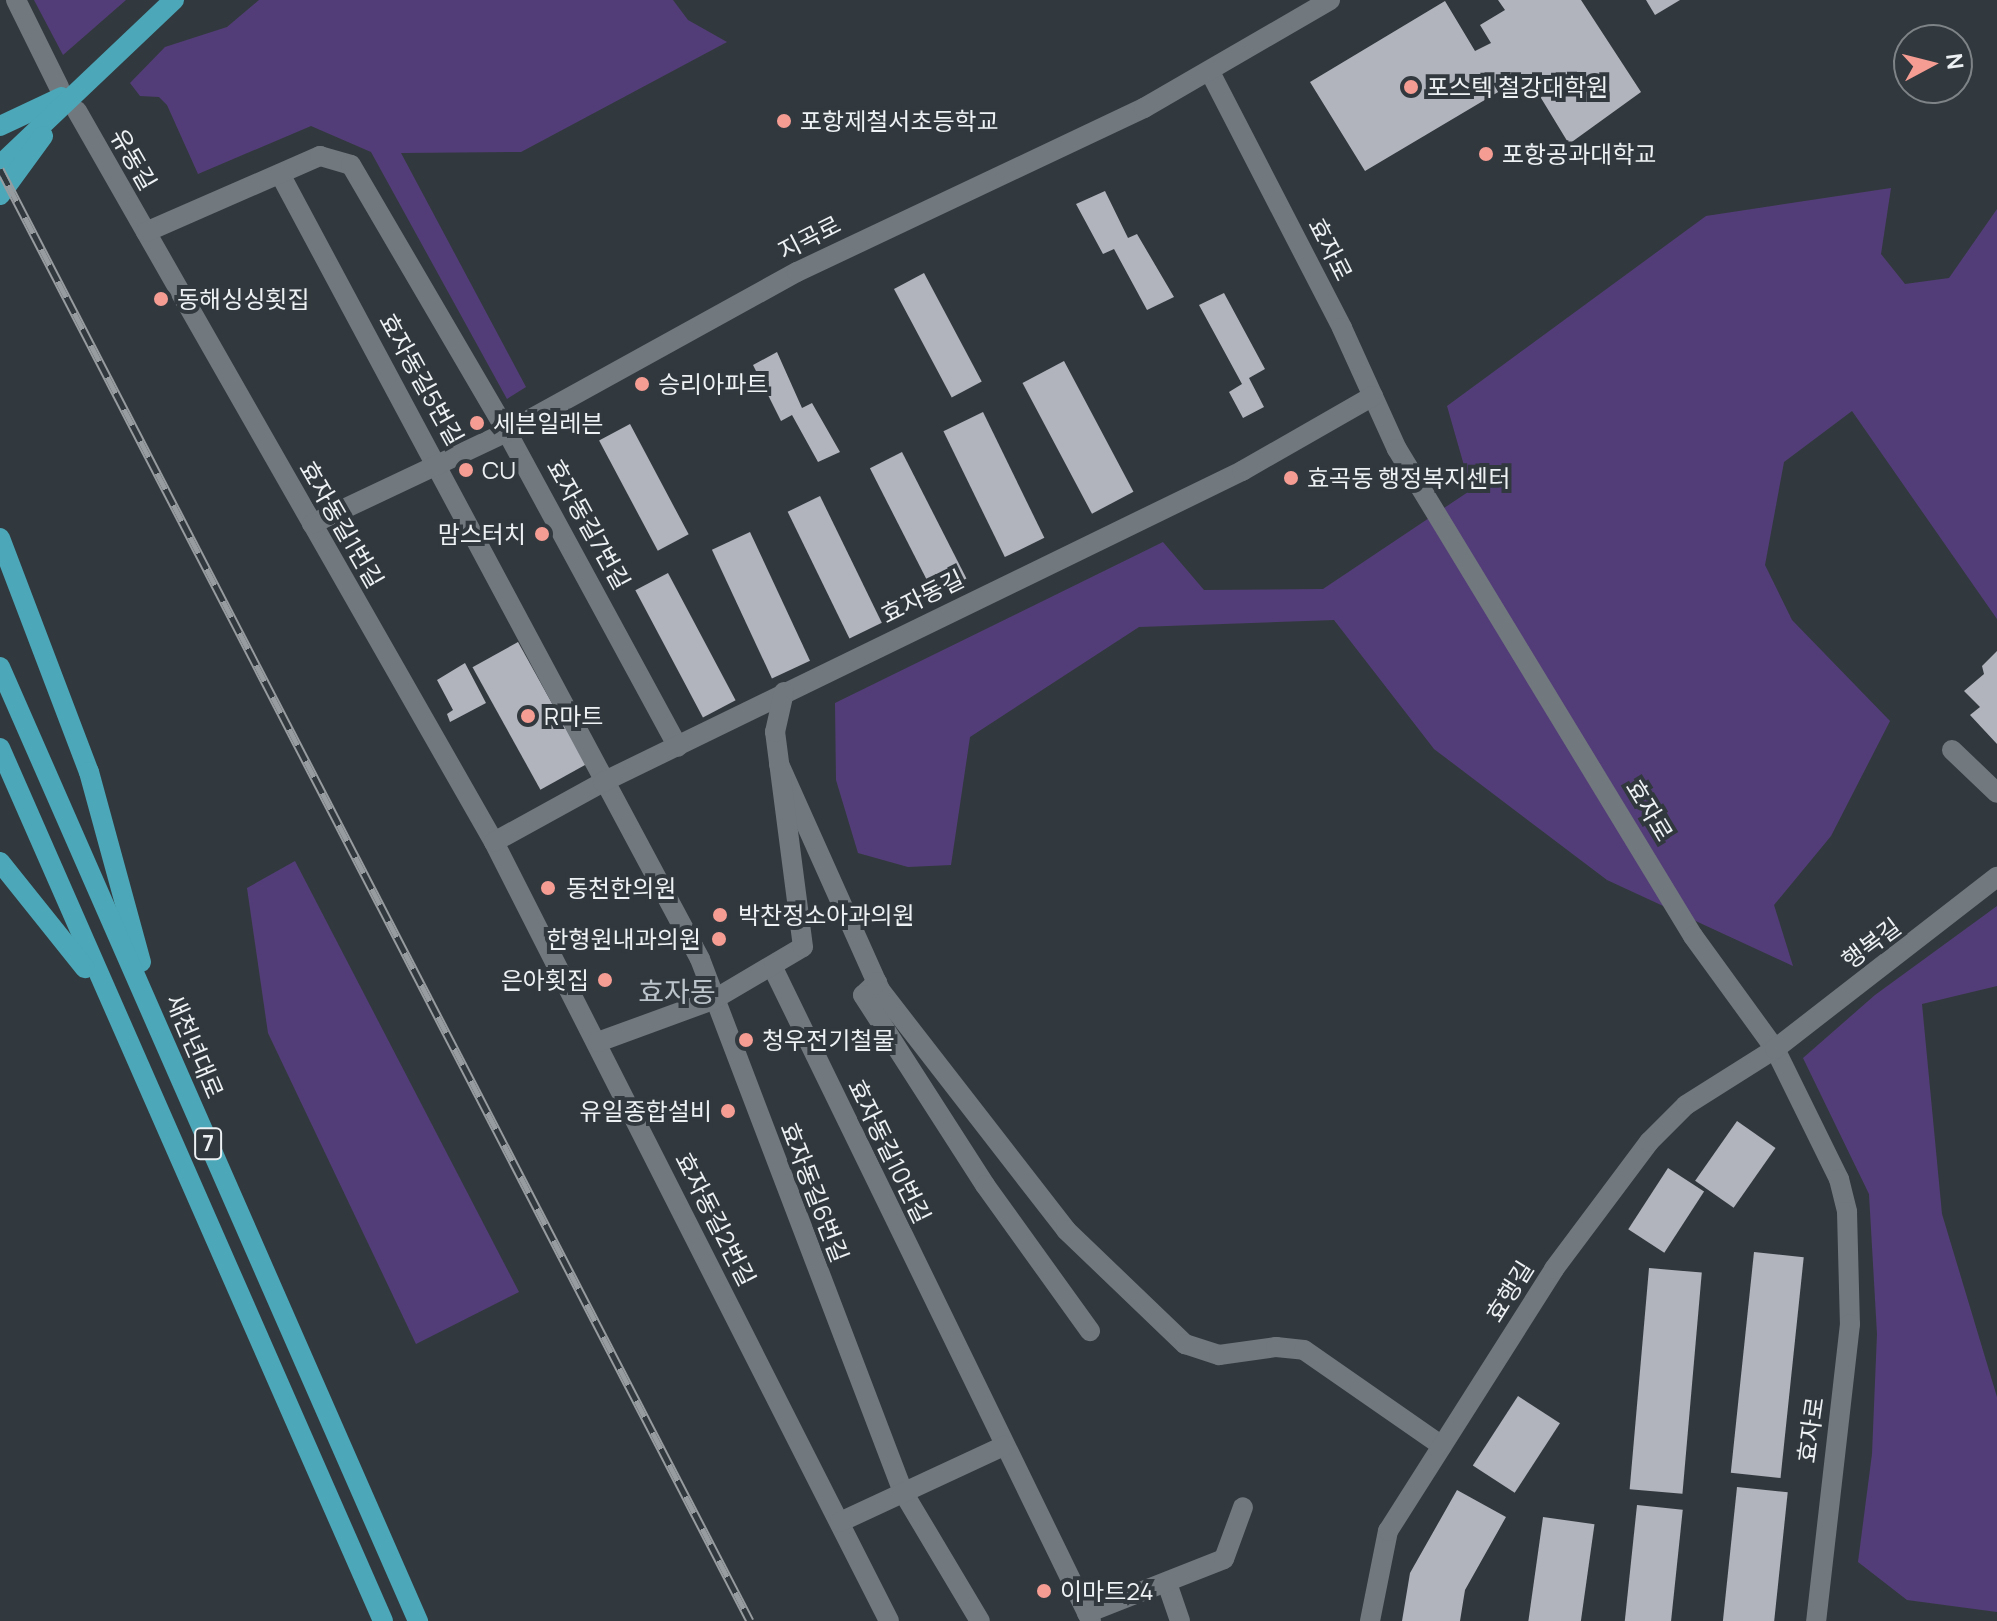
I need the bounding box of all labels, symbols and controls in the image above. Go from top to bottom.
north arrow [1893,24,1973,104]
text: N [1939,52,1971,71]
place label: 포스텍 철강대학원 [1427,73,1608,101]
marker: 포스텍 철강대학원 [1402,78,1420,96]
place label: 포항제철서초등학교 [800,107,999,135]
marker: 포항제철서초등학교 [775,112,793,130]
street label: 유동길 [105,123,163,195]
place label: 포항공과대학교 [1502,140,1657,168]
marker: 포항공과대학교 [1477,145,1495,163]
street label: 지곡로 [773,209,845,265]
street label: 효자로 [1303,213,1359,285]
place label: 동해싱싱횟집 [177,285,309,313]
marker: 동해싱싱횟집 [152,290,170,308]
street label: 효자동길5번길 [374,308,470,450]
place label: 승리아파트 [658,370,768,398]
marker: 승리아파트 [633,375,651,393]
place label: 세븐일레븐 [493,409,603,437]
marker: 세븐일레븐 [468,414,486,432]
street label: 효자동길7번길 [541,454,637,594]
street label: 효자동길1번길 [294,455,390,593]
place label: CU [482,456,516,484]
marker: CU [457,461,475,479]
place label: 효곡동 행정복지센터 [1307,464,1511,492]
marker: 효곡동 행정복지센터 [1282,469,1300,487]
place label: 맘스터치 [438,520,526,548]
marker: 맘스터치 [533,525,551,543]
street label: 효자동길 [876,564,968,628]
place label: R마트 [544,702,603,730]
marker: R마트 [519,707,537,725]
street label: 효자로 [1621,774,1679,846]
place label: 동천한의원 [566,874,676,902]
marker: 동천한의원 [537,877,559,899]
place label: 박찬정소아과의원 [738,901,915,929]
marker: 박찬정소아과의원 [709,904,731,926]
street label: 행복길 [1836,912,1906,974]
place label: 한형원내과의원 [546,925,701,953]
marker: 한형원내과의원 [708,928,730,950]
place label: 은아횟집 [501,966,589,994]
marker: 은아횟집 [596,971,614,989]
district label: 효자동 [638,974,716,1008]
street label: 새천년대로 [160,990,230,1102]
place label: 청우전기철물 [762,1026,894,1054]
marker: 청우전기철물 [737,1031,755,1049]
street label: 효자동길10번길 [843,1074,937,1228]
place label: 유일종합설비 [580,1097,712,1125]
marker: 유일종합설비 [719,1102,737,1120]
street label: 효자동길6번길 [775,1118,855,1266]
road number: 7 [194,1126,222,1162]
street label: 효자동길2번길 [670,1147,762,1291]
street label: 효행길 [1479,1255,1539,1327]
street label: 효자로 [1791,1395,1829,1465]
place label: 이마트24 [1060,1577,1154,1605]
marker: 이마트24 [1035,1582,1053,1600]

